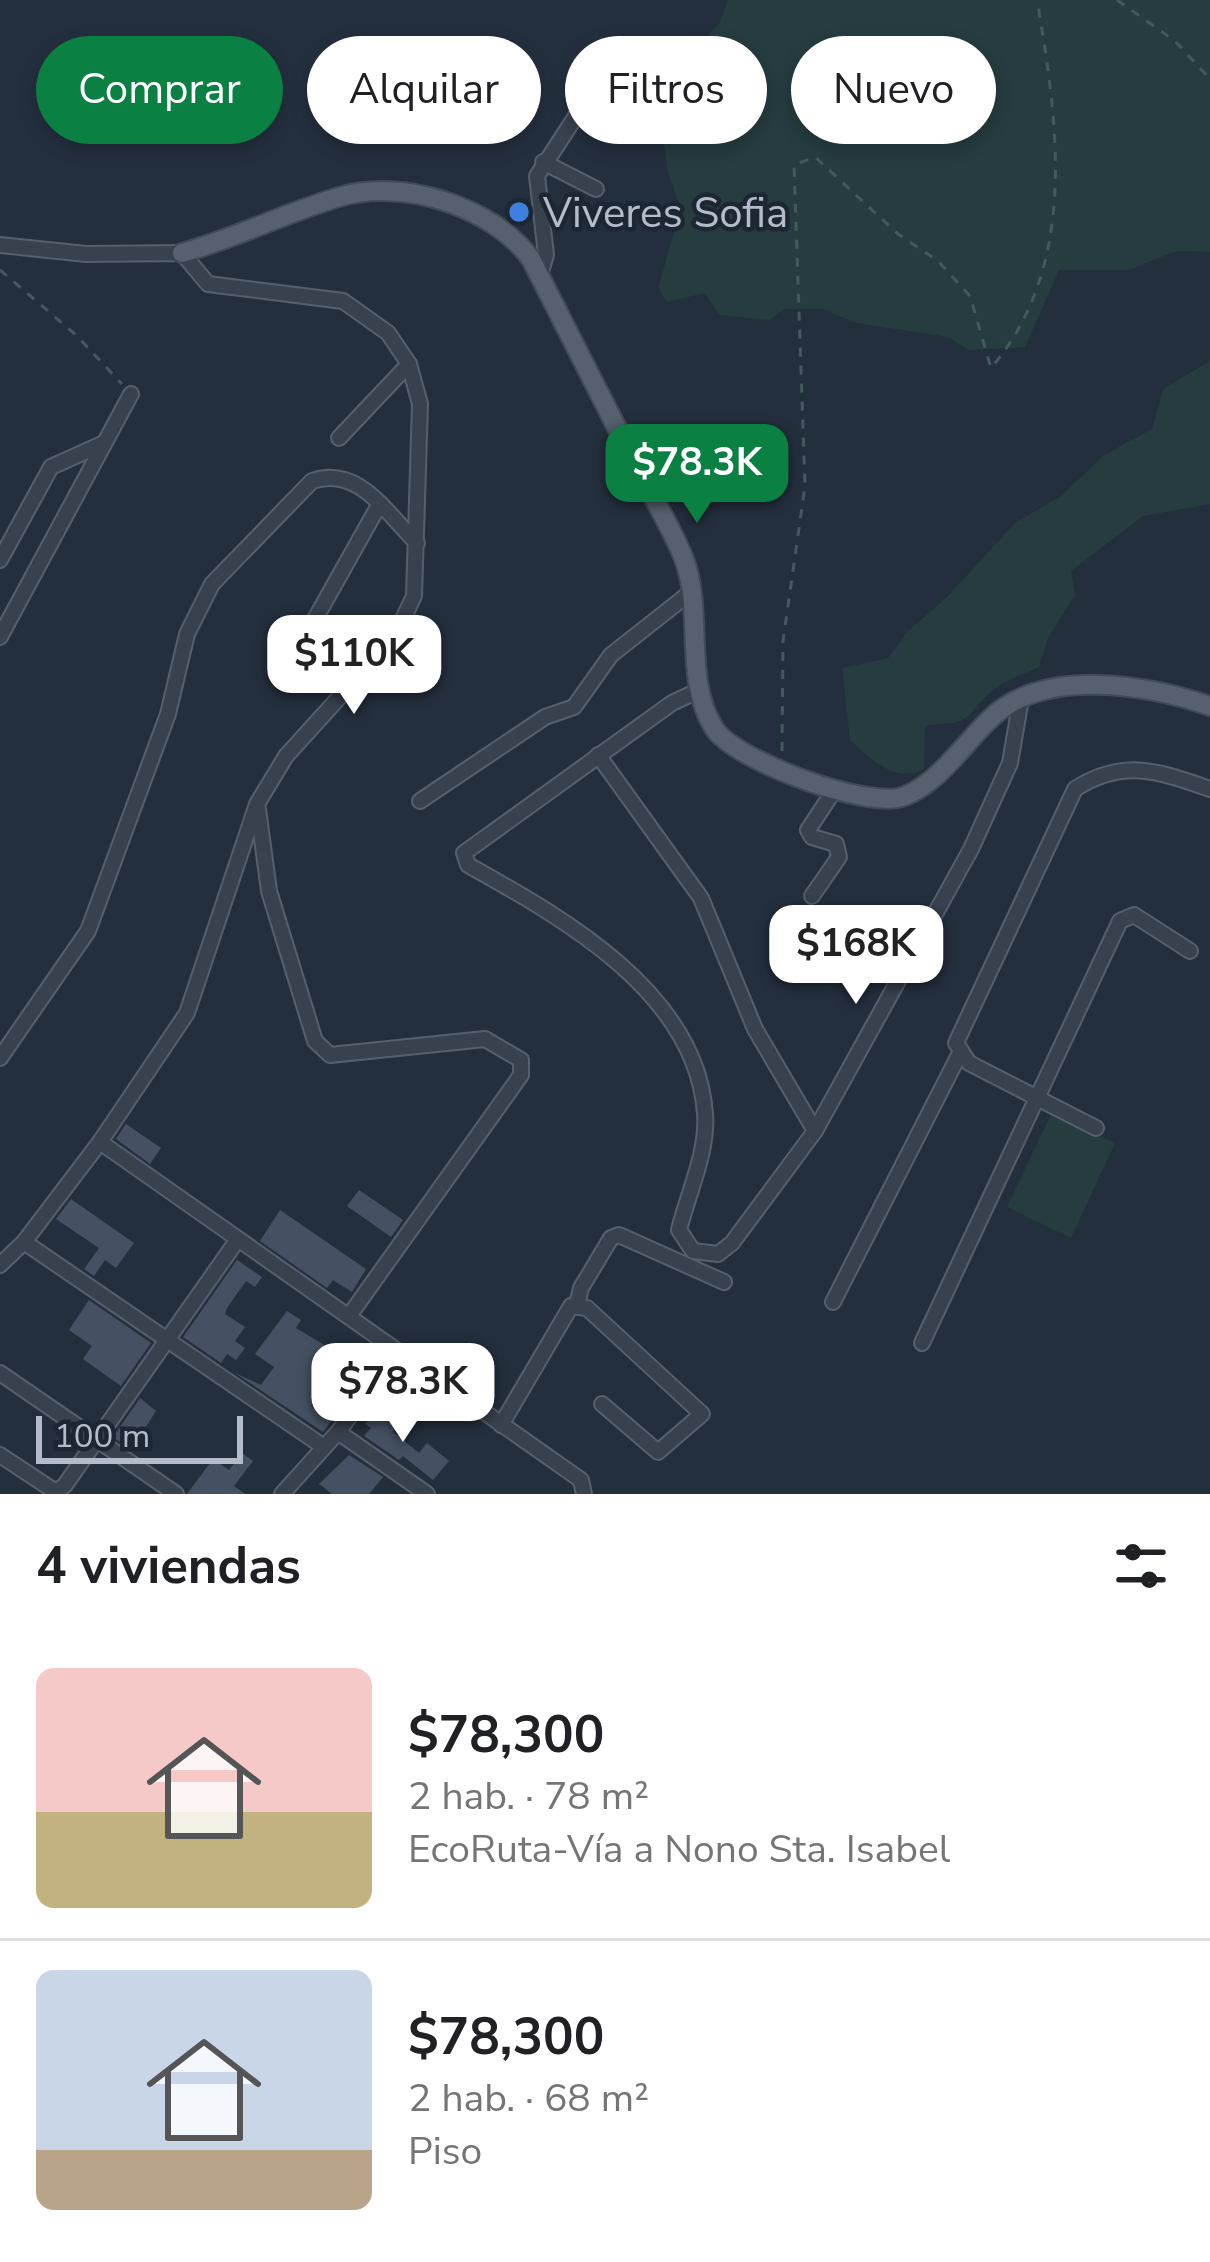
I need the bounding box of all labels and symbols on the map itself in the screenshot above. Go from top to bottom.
place label: Viveres Sofia [542,185,788,242]
marker: Viveres Sofia [506,199,532,225]
pin: $78.3K [599,424,795,526]
pin: $110K [270,615,438,717]
pin: $168K [772,905,940,1007]
pin: $78.3K [305,1343,501,1445]
scale bar [36,1410,243,1463]

